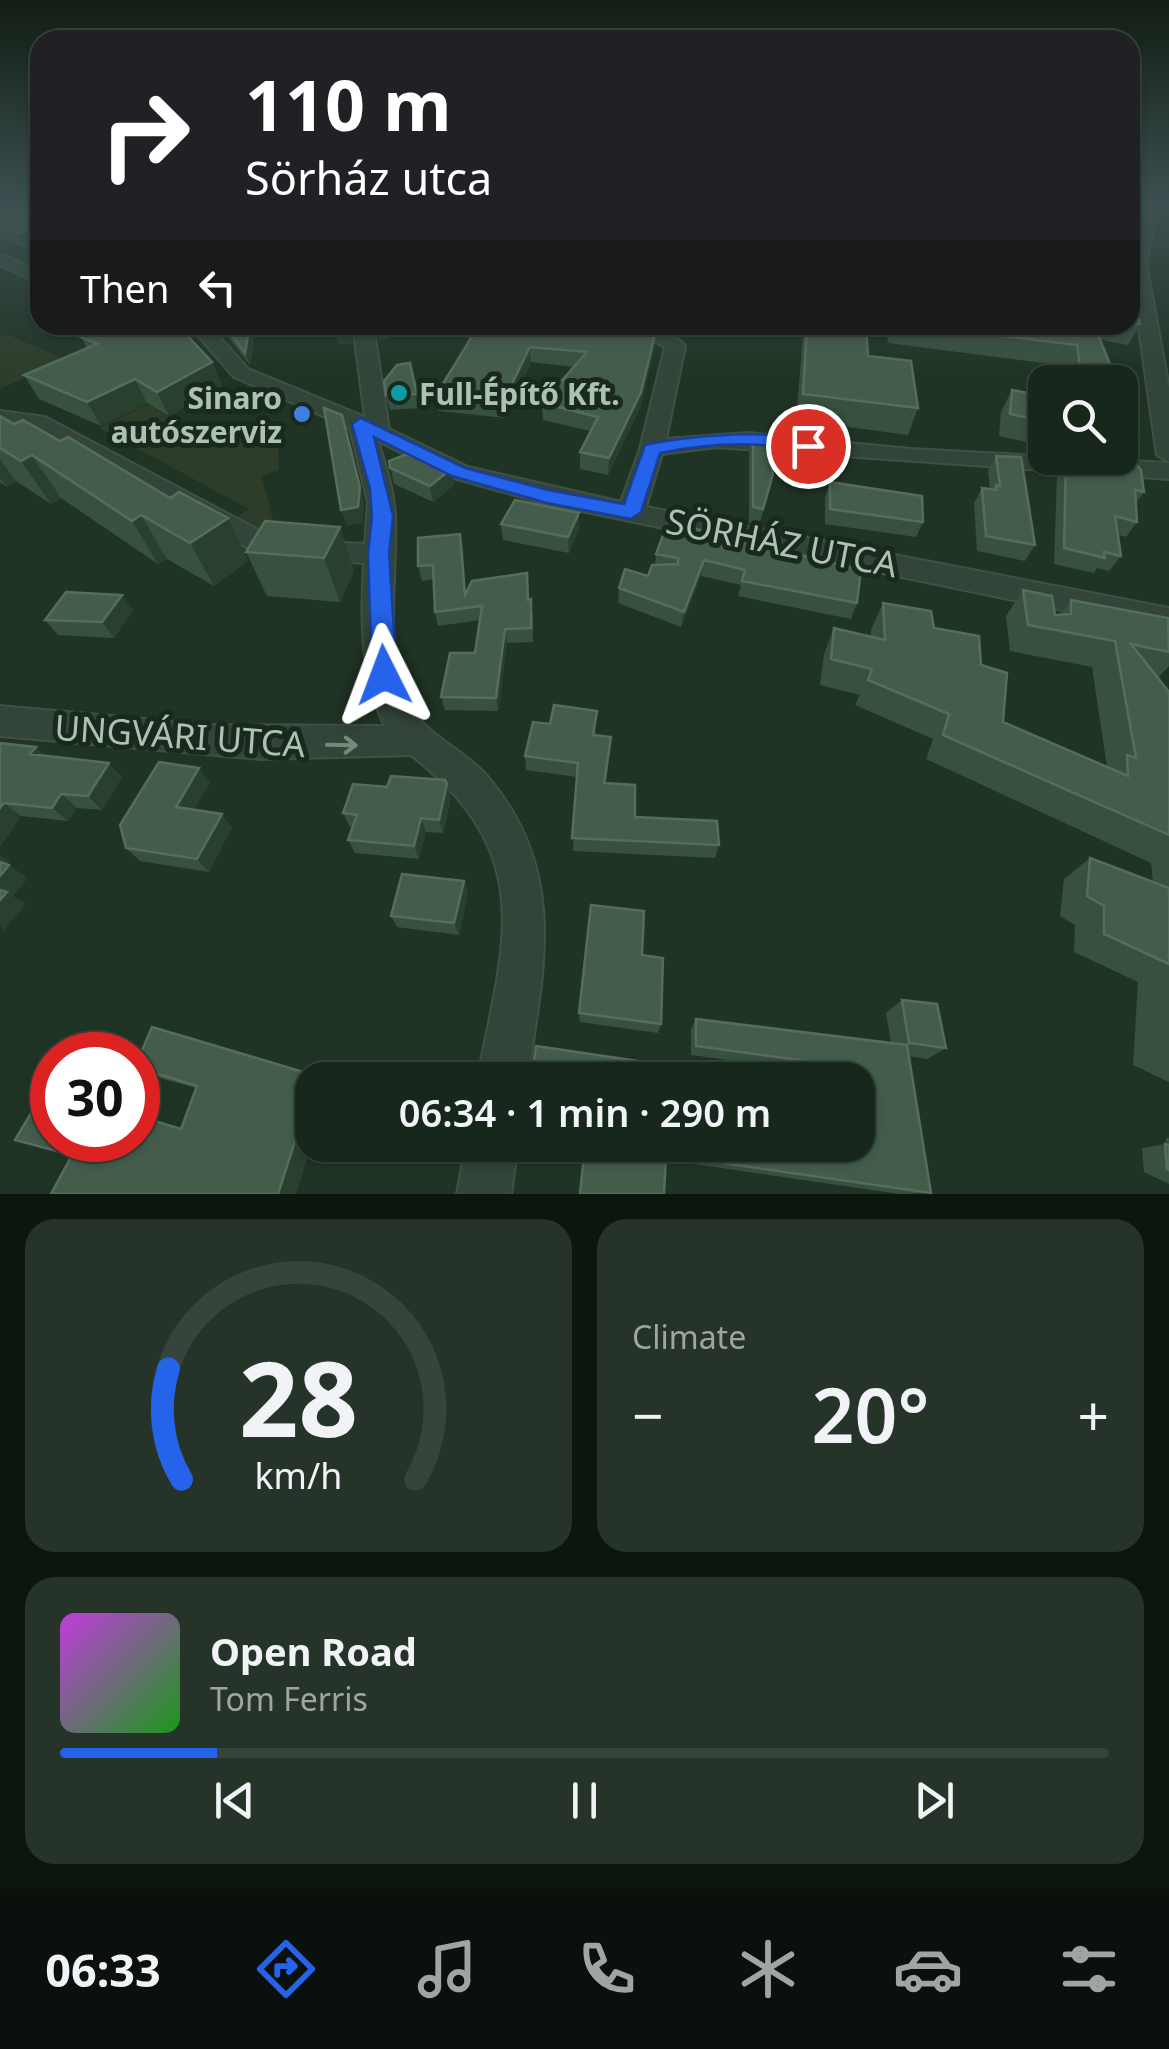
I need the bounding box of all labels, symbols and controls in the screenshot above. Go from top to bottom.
text: 110 m [245,56,452,152]
icon: right [80,70,210,200]
text: Sörház utca [245,147,492,208]
icon: left [190,260,245,315]
text: Then [80,262,170,314]
map controls [1028,365,1138,475]
button: search [1028,365,1138,475]
place label: Full-Építő Kft. [419,373,620,414]
place label: Sinaro autószerviz [111,377,282,452]
marker: Full-Építő Kft. [388,382,410,404]
marker: Sinaro autószerviz [291,403,313,425]
pin [766,404,851,489]
icon: arrive [781,419,836,474]
street label: SÖRHÁZ UTCA [662,497,902,588]
position arrow [332,623,436,727]
street label: UNGVÁRI UTCA [53,703,308,767]
one-way arrow [324,736,357,754]
speed limit sign: 30 [30,1032,160,1162]
text: 06:34 · 1 min · 290 m [399,1086,771,1138]
text: Climate [632,1315,746,1358]
text: 28 [239,1326,358,1467]
text: 20° [812,1363,929,1465]
text: − [632,1377,663,1452]
text: + [1078,1377,1109,1452]
text: km/h [255,1451,342,1499]
text: Open Road [210,1625,417,1677]
text: Tom Ferris [210,1677,368,1720]
icon: previous [207,1773,262,1828]
icon: pause [557,1773,612,1828]
icon: next [907,1773,962,1828]
icon: directions [251,1934,321,2004]
icon: music [412,1934,482,2004]
icon: phone [572,1934,642,2004]
icon: climate [733,1934,803,2004]
icon: car [893,1934,963,2004]
icon: filters [1054,1934,1124,2004]
text: 06:33 [45,1939,161,2000]

